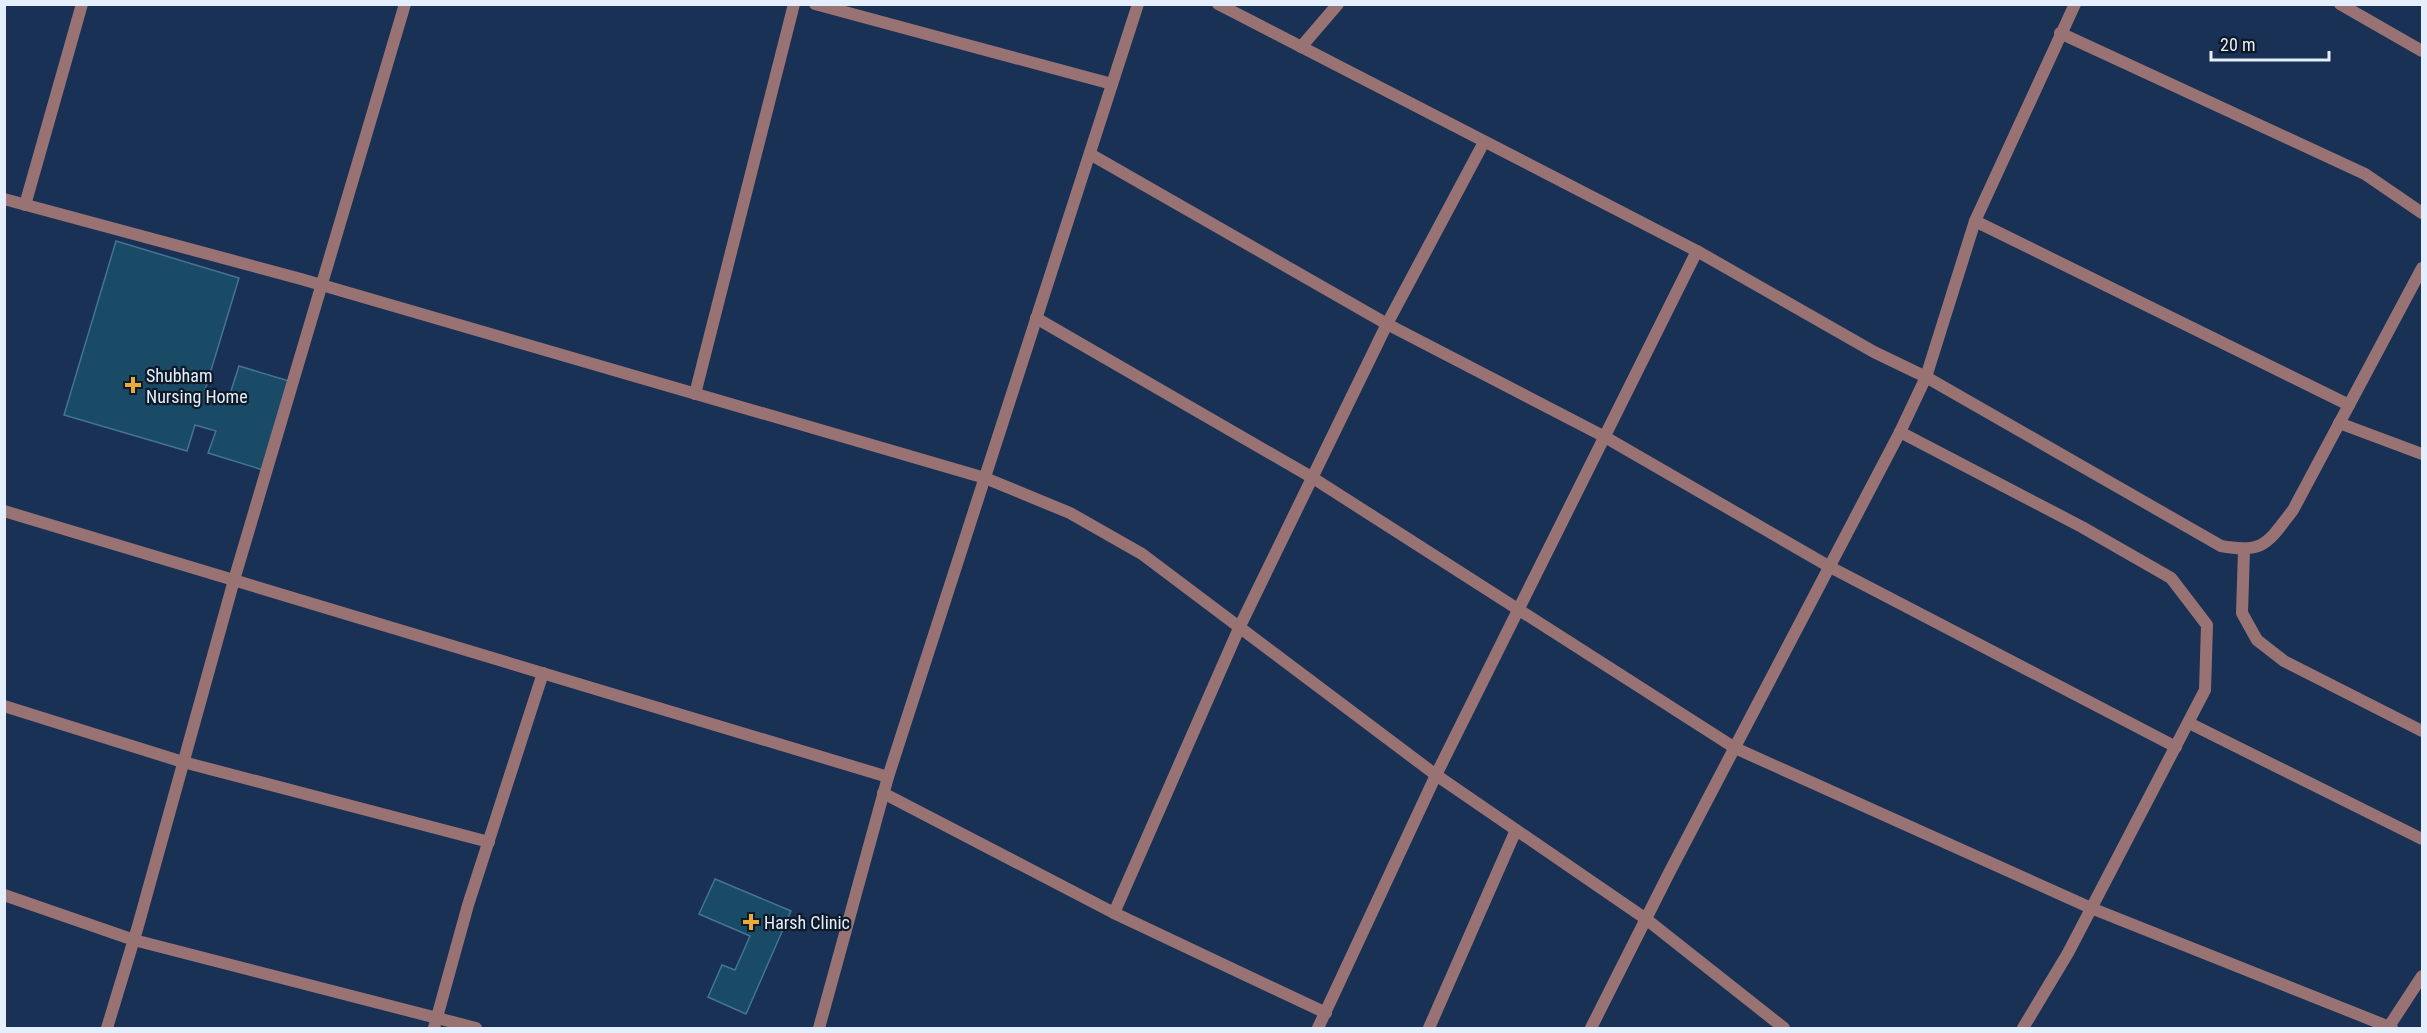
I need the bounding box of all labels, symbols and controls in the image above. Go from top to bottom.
scale bar [2211,24,2330,62]
text: 20 m [2220,34,2255,55]
place label: Shubham Nursing Home [146,365,248,407]
marker: Shubham Nursing Home [124,376,142,394]
place label: Harsh Clinic [764,912,850,933]
marker: Harsh Clinic [742,913,760,931]

